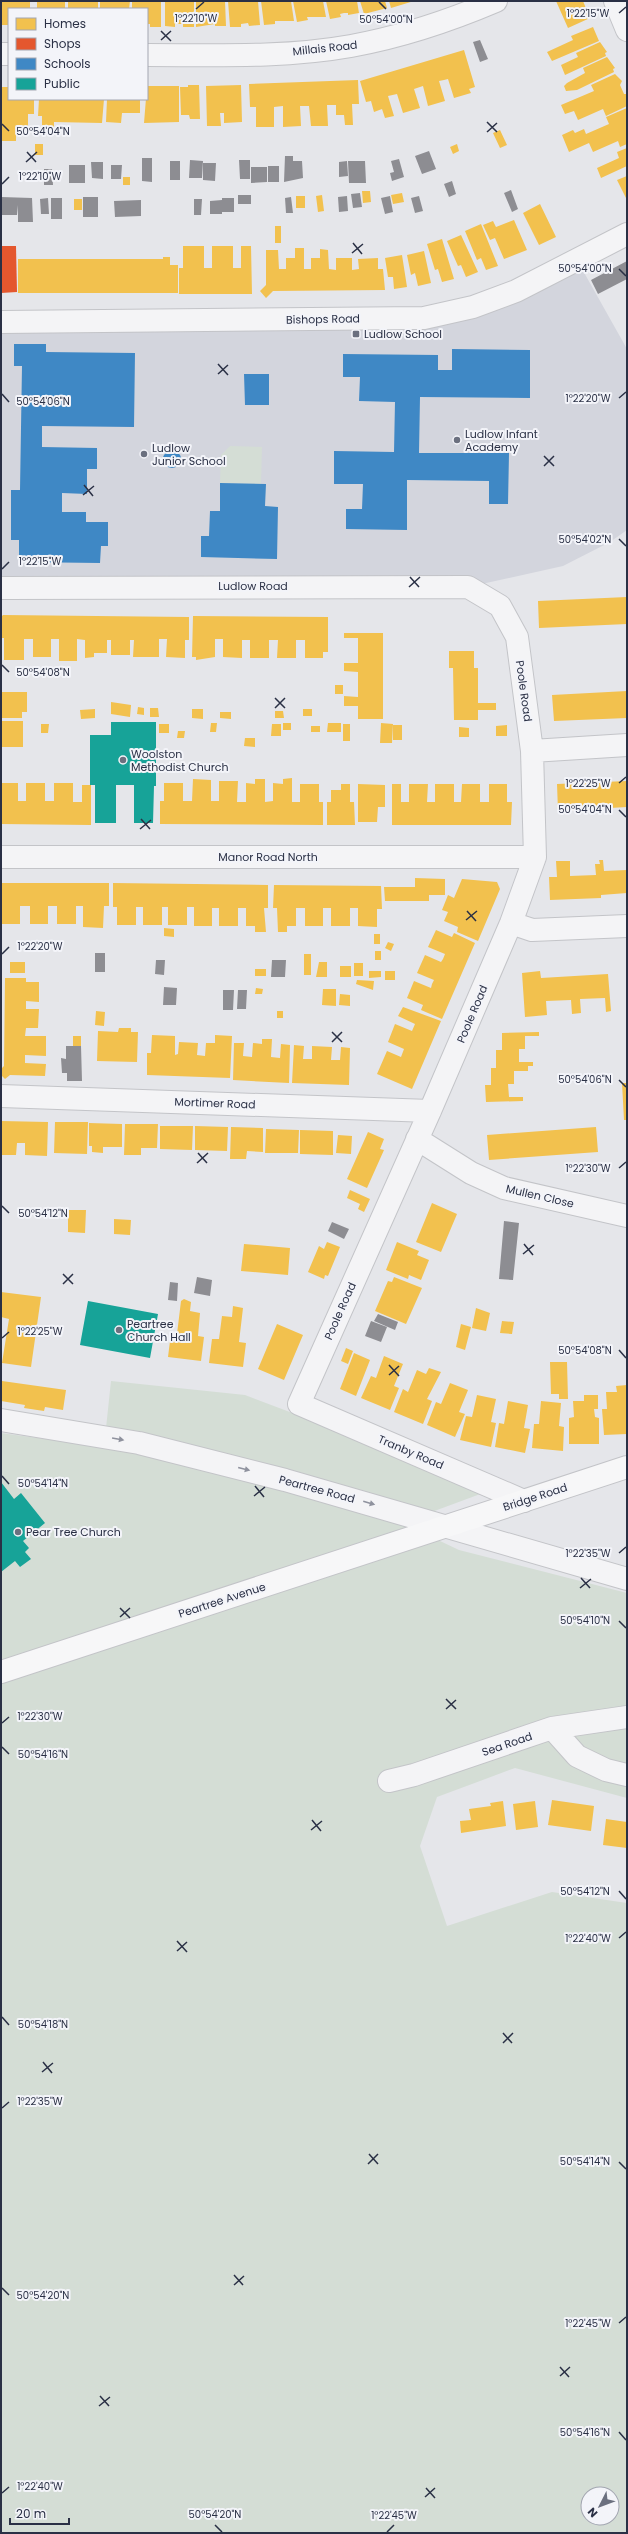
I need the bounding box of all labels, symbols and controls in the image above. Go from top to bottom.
text: 1°22'15"W [567,6,610,21]
legend [8,8,148,100]
text: 1°22'10"W [175,11,218,26]
text: 50°54'00"N [359,12,413,27]
text: Homes [44,15,86,32]
text: Shops [44,35,81,52]
street label: Millais Road [292,37,358,59]
text: Schools [44,55,91,72]
text: Public [44,75,80,92]
text: 50°54'04"N [16,124,70,139]
text: 1°22'10"W [19,169,62,184]
text: 50°54'00"N [558,261,612,276]
street label: Bishops Road [286,310,360,328]
place label: Ludlow School [364,326,442,342]
marker: Ludlow School [351,329,361,339]
text: 1°22'20"W [565,391,611,406]
text: 50°54'06"N [16,394,70,409]
place label: Ludlow Infant Academy [465,426,538,455]
marker: Ludlow Infant Academy [452,435,462,445]
place label: Ludlow Junior School [152,440,226,469]
marker: Ludlow Junior School [139,449,149,459]
text: 50°54'02"N [559,532,611,547]
text: 1°22'15"W [19,554,62,569]
street label: Ludlow Road [218,578,288,594]
street label: Poole Road [512,659,536,723]
text: 50°54'08"N [16,665,70,680]
place label: Woolston Methodist Church [131,746,229,775]
marker: Woolston Methodist Church [118,755,128,765]
text: 1°22'25"W [565,776,611,791]
text: 50°54'04"N [558,802,612,817]
street label: Manor Road North [218,849,318,865]
text: 1°22'20"W [17,939,63,954]
street label: Poole Road [453,983,491,1045]
text: 50°54'06"N [558,1072,612,1087]
street label: Mortimer Road [174,1094,256,1112]
text: 1°22'30"W [565,1161,611,1176]
street label: Mullen Close [504,1180,576,1212]
text: 50°54'12"N [18,1206,68,1221]
street label: Poole Road [320,1280,360,1342]
place label: Peartree Church Hall [127,1316,191,1345]
text: 1°22'25"W [17,1324,63,1339]
marker: Peartree Church Hall [114,1325,124,1335]
text: 50°54'08"N [558,1343,612,1358]
street label: Tranby Road [376,1431,446,1473]
one-way arrow [111,1436,124,1442]
one-way arrow [238,1467,250,1473]
street label: Peartree Road [277,1471,357,1507]
text: 50°54'14"N [18,1476,68,1491]
street label: Bridge Road [501,1479,569,1515]
one-way arrow [364,1500,376,1506]
place label: Pear Tree Church [26,1524,121,1540]
marker: Pear Tree Church [13,1527,23,1537]
text: 1°22'35"W [565,1546,611,1561]
street label: Peartree Avenue [176,1578,268,1622]
text: 50°54'10"N [560,1613,610,1628]
text: 1°22'30"W [17,1709,63,1724]
street label: Sea Road [480,1728,534,1760]
text: 50°54'16"N [18,1747,68,1762]
text: 50°54'12"N [560,1884,610,1899]
text: 1°22'40"W [565,1931,611,1946]
text: 50°54'18"N [18,2017,68,2032]
text: 1°22'35"W [17,2094,63,2109]
text: 50°54'14"N [560,2154,610,2169]
text: 50°54'20"N [17,2288,69,2303]
text: 1°22'45"W [565,2316,611,2331]
text: 50°54'16"N [560,2425,610,2440]
text: 1°22'40"W [17,2479,63,2494]
north arrow [580,2486,620,2526]
scale bar [10,2500,69,2526]
text: N [584,2504,601,2521]
text: 20 m [16,2505,46,2522]
text: 50°54'20"N [189,2507,241,2522]
text: 1°22'45"W [371,2508,417,2523]

